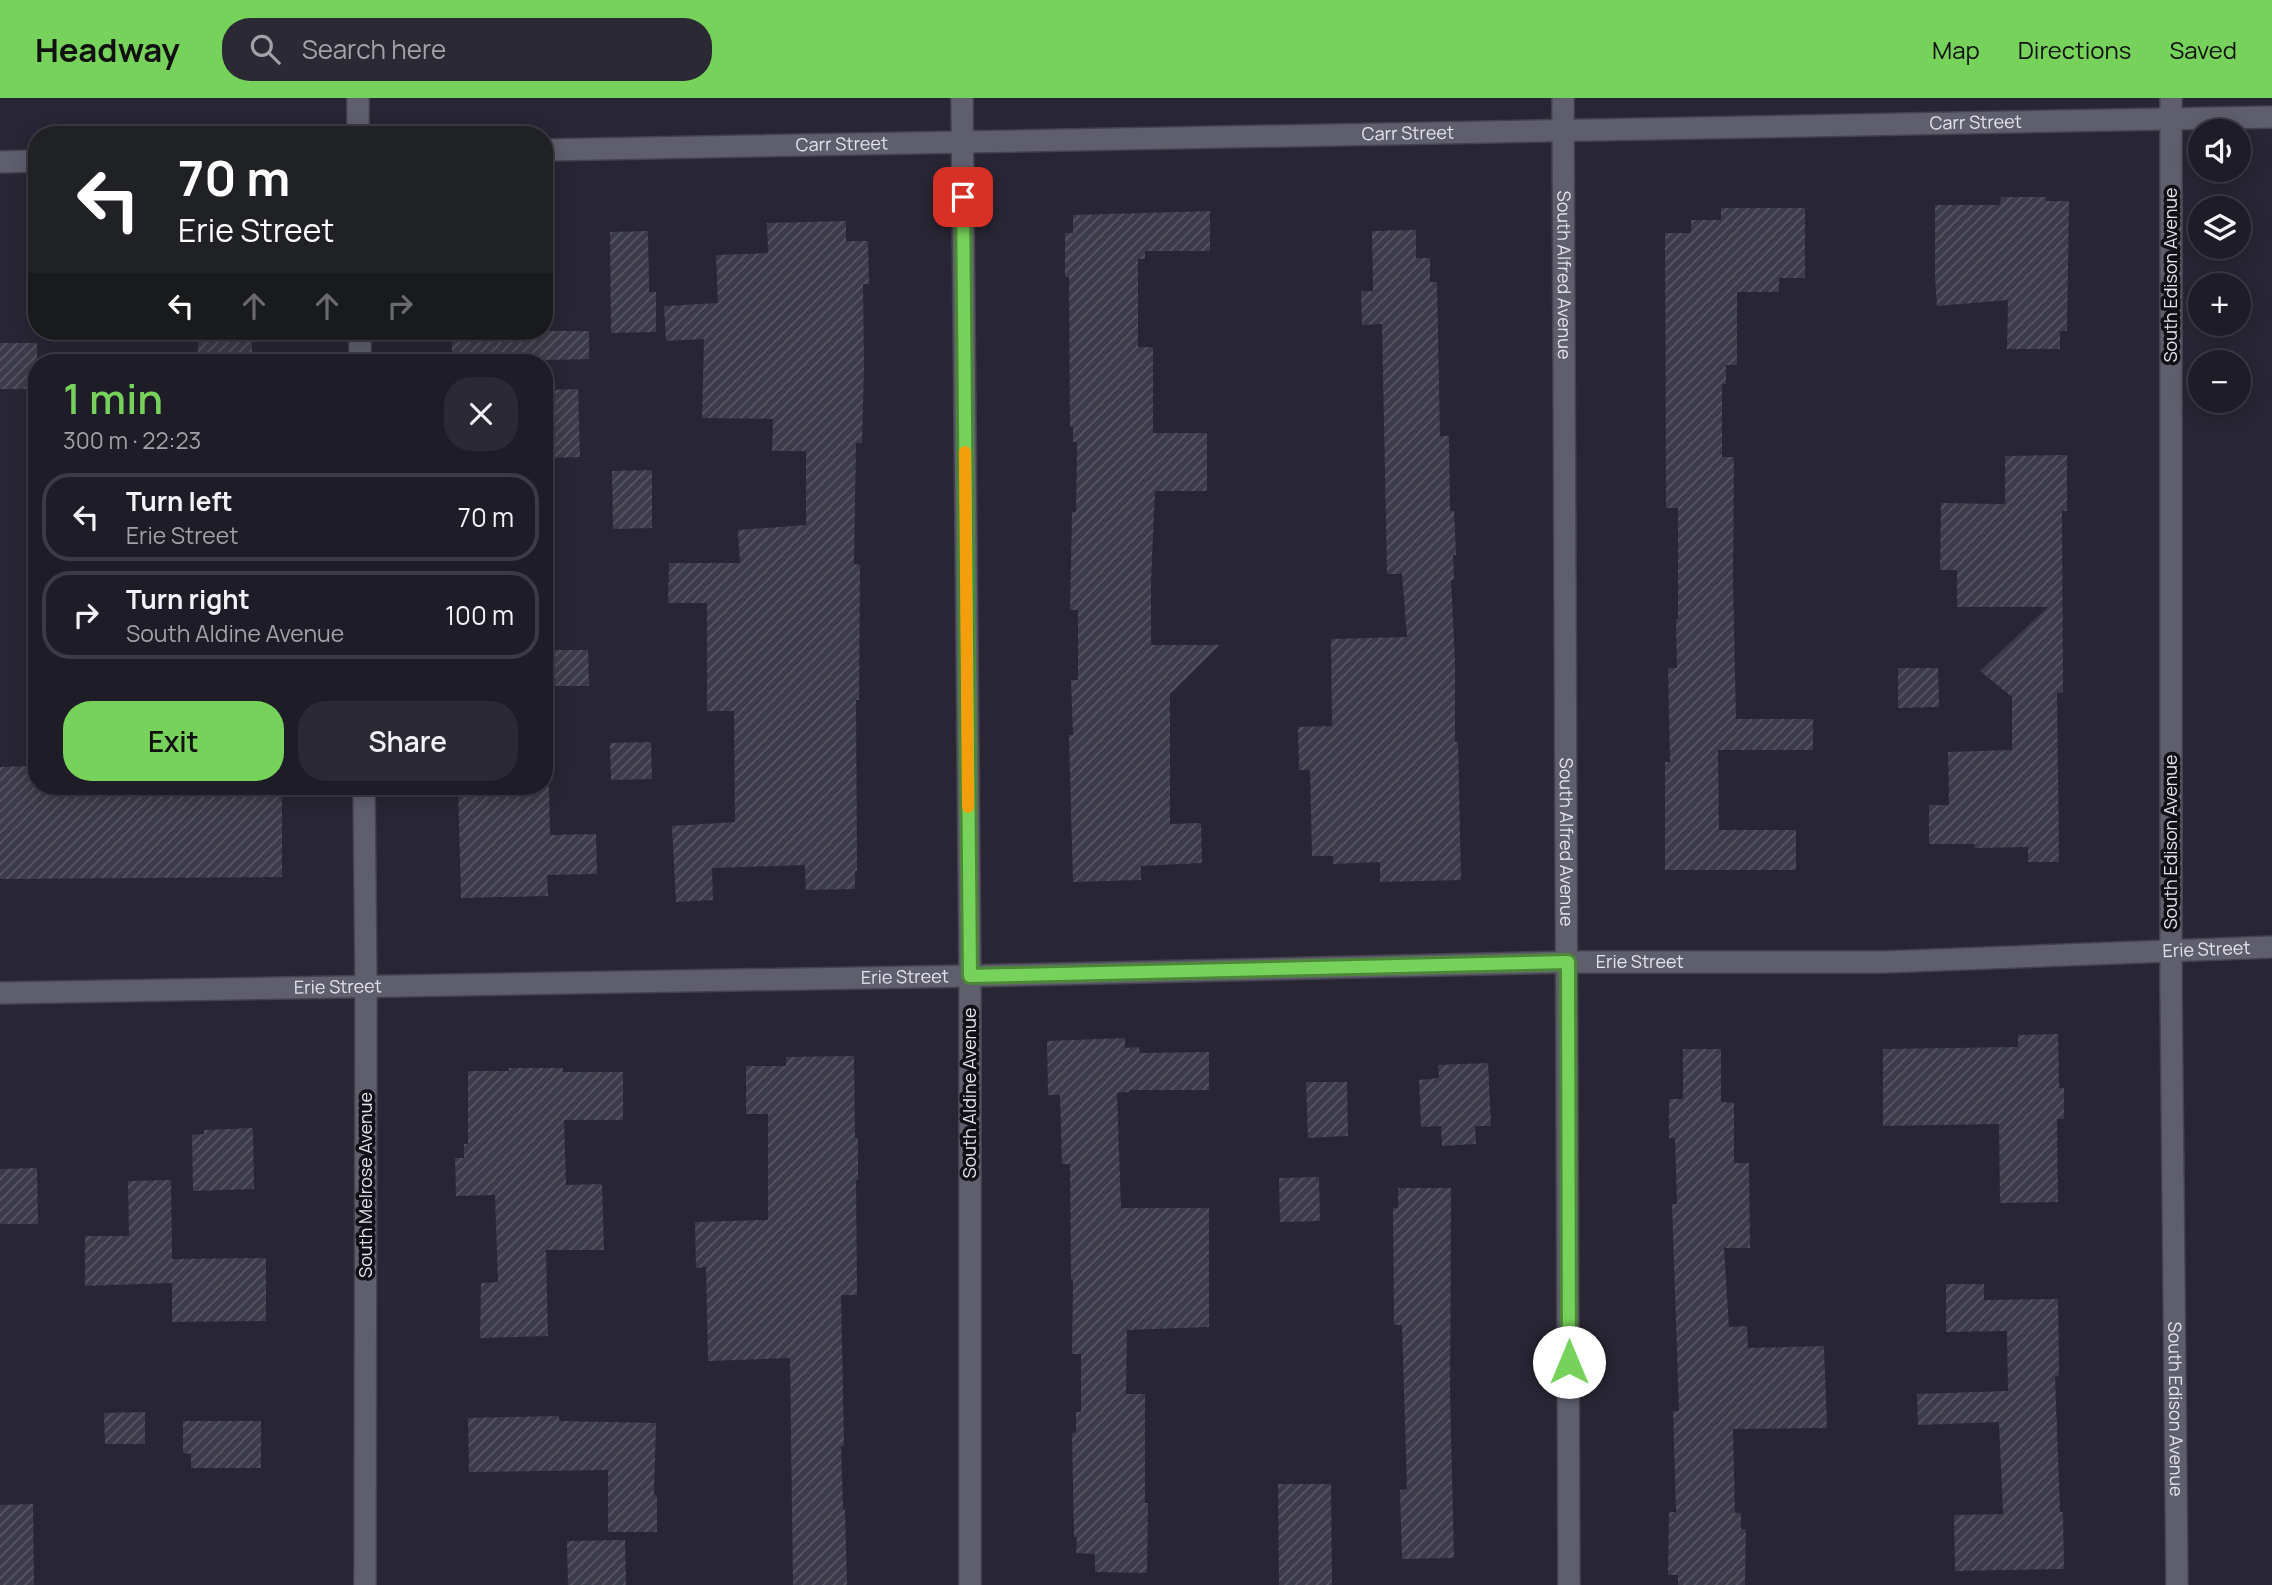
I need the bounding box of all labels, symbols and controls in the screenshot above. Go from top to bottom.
search box [222,18,712,81]
text: Headway [35,27,180,72]
icon: search [246,30,284,68]
text: Search here [302,31,446,67]
text: Map [1932,33,1980,66]
text: Directions [2018,33,2131,66]
text: Saved [2169,33,2237,66]
street label: Carr Street [1929,109,2022,135]
map controls [2188,119,2251,413]
button: sound [2188,119,2251,182]
street label: Carr Street [1361,120,1454,145]
street label: Carr Street [795,130,888,156]
text: 70 m [178,144,290,211]
icon: left [63,154,154,245]
pin [933,167,993,227]
icon: arrive [944,178,982,216]
street label: South Edison Avenue [2158,187,2182,363]
street label: South Alfred Avenue [1552,191,1577,359]
button: layers [2188,196,2251,259]
text: Erie Street [178,208,334,252]
button: + [2188,273,2251,336]
icon: left [162,287,200,325]
icon: ahead [235,287,273,325]
icon: ahead [308,287,346,325]
icon: right [381,287,419,325]
button: − [2188,350,2251,413]
text: 1 min [63,369,163,427]
button: close [444,377,518,451]
text: 300 m · 22:23 [63,424,201,456]
text: Turn left [126,483,233,519]
icon: left [67,498,105,536]
text: 70 m [458,499,514,535]
text: Erie Street [126,519,238,551]
text: Turn right [126,581,250,617]
icon: right [67,596,105,634]
text: 100 m [445,597,514,633]
text: South Aldine Avenue [126,617,344,649]
button: Exit [63,701,284,781]
button: Share [298,701,518,781]
street label: South Edison Avenue [2158,754,2182,930]
street label: South Alfred Avenue [1555,758,1579,926]
street label: Erie Street [2162,935,2251,962]
street label: Erie Street [1596,949,1684,973]
street label: Erie Street [861,963,949,989]
street label: Erie Street [294,973,382,999]
street label: South Aldine Avenue [957,1008,981,1178]
street label: South Melrose Avenue [353,1092,377,1278]
street label: South Edison Avenue [2163,1321,2189,1497]
position arrow [1532,1325,1606,1399]

